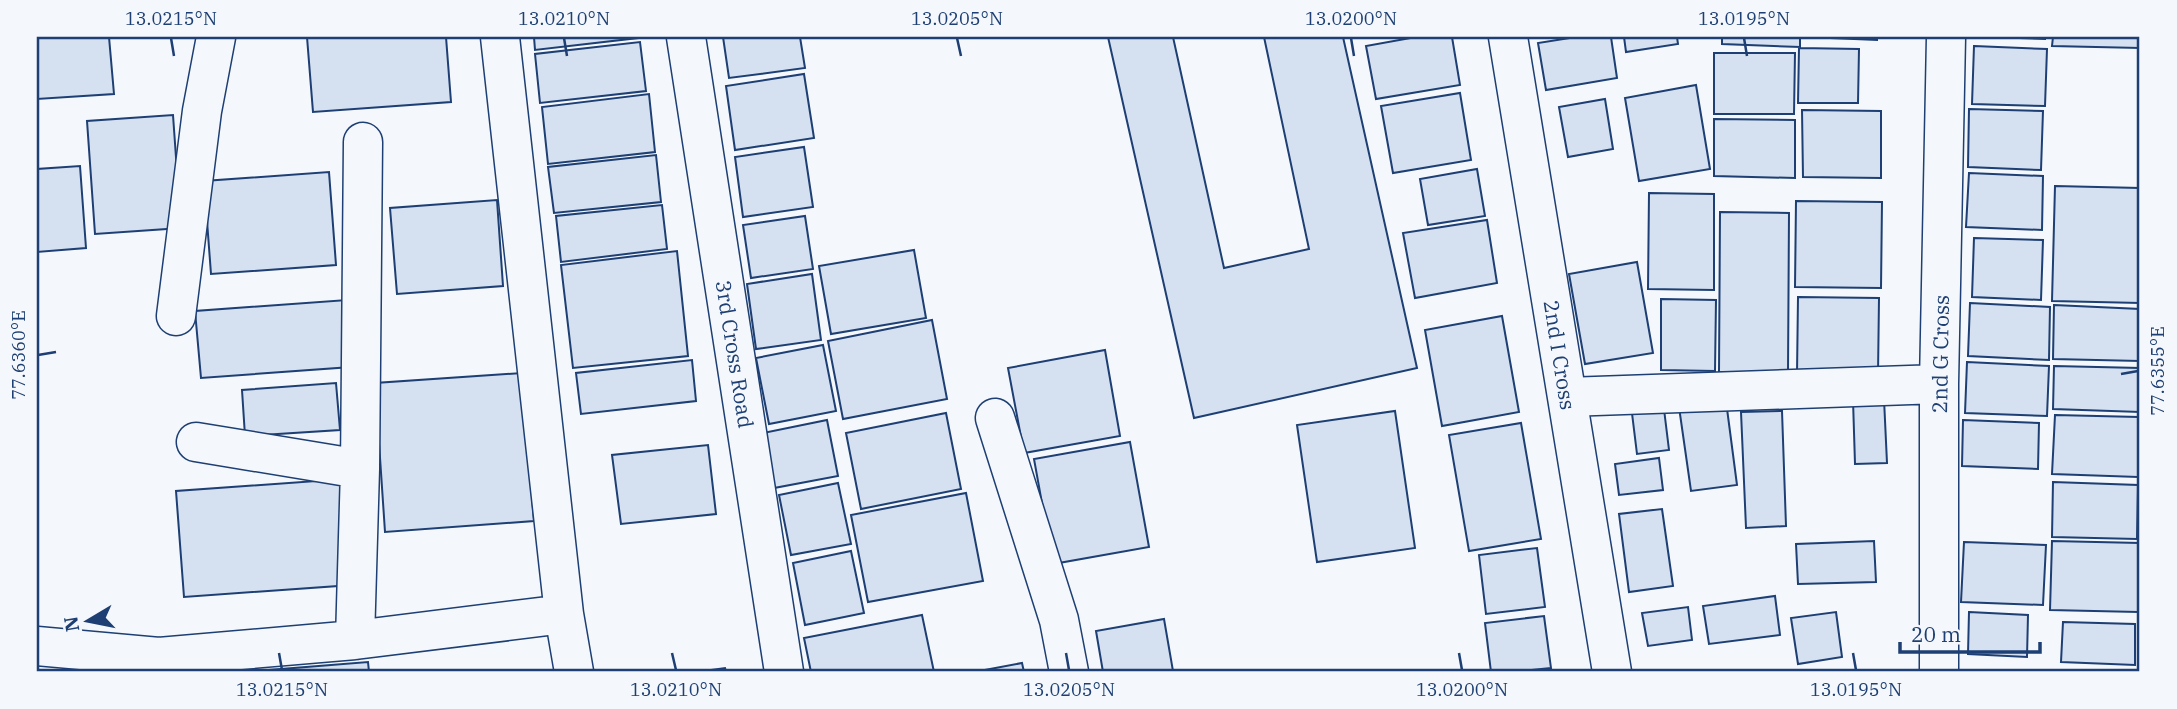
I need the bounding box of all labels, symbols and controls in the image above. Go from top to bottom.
text: 13.0215°N [125,7,217,30]
text: 13.0210°N [518,7,610,30]
text: 13.0205°N [911,7,1003,30]
text: 13.0200°N [1305,7,1397,30]
text: 13.0195°N [1698,7,1790,30]
street label: 3rd Cross Road [709,278,761,430]
street label: 2nd G Cross [1925,295,1955,413]
street label: 2nd I Cross [1538,298,1582,412]
text: 77.6360°E [7,310,30,400]
text: 77.6355°E [2146,326,2169,416]
north arrow [52,586,122,656]
scale bar [1900,611,2040,655]
text: N [58,614,84,633]
text: 20 m [1911,620,1961,648]
text: 13.0215°N [236,678,328,701]
text: 13.0210°N [630,678,722,701]
text: 13.0205°N [1023,678,1115,701]
text: 13.0200°N [1416,678,1508,701]
text: 13.0195°N [1810,678,1902,701]

